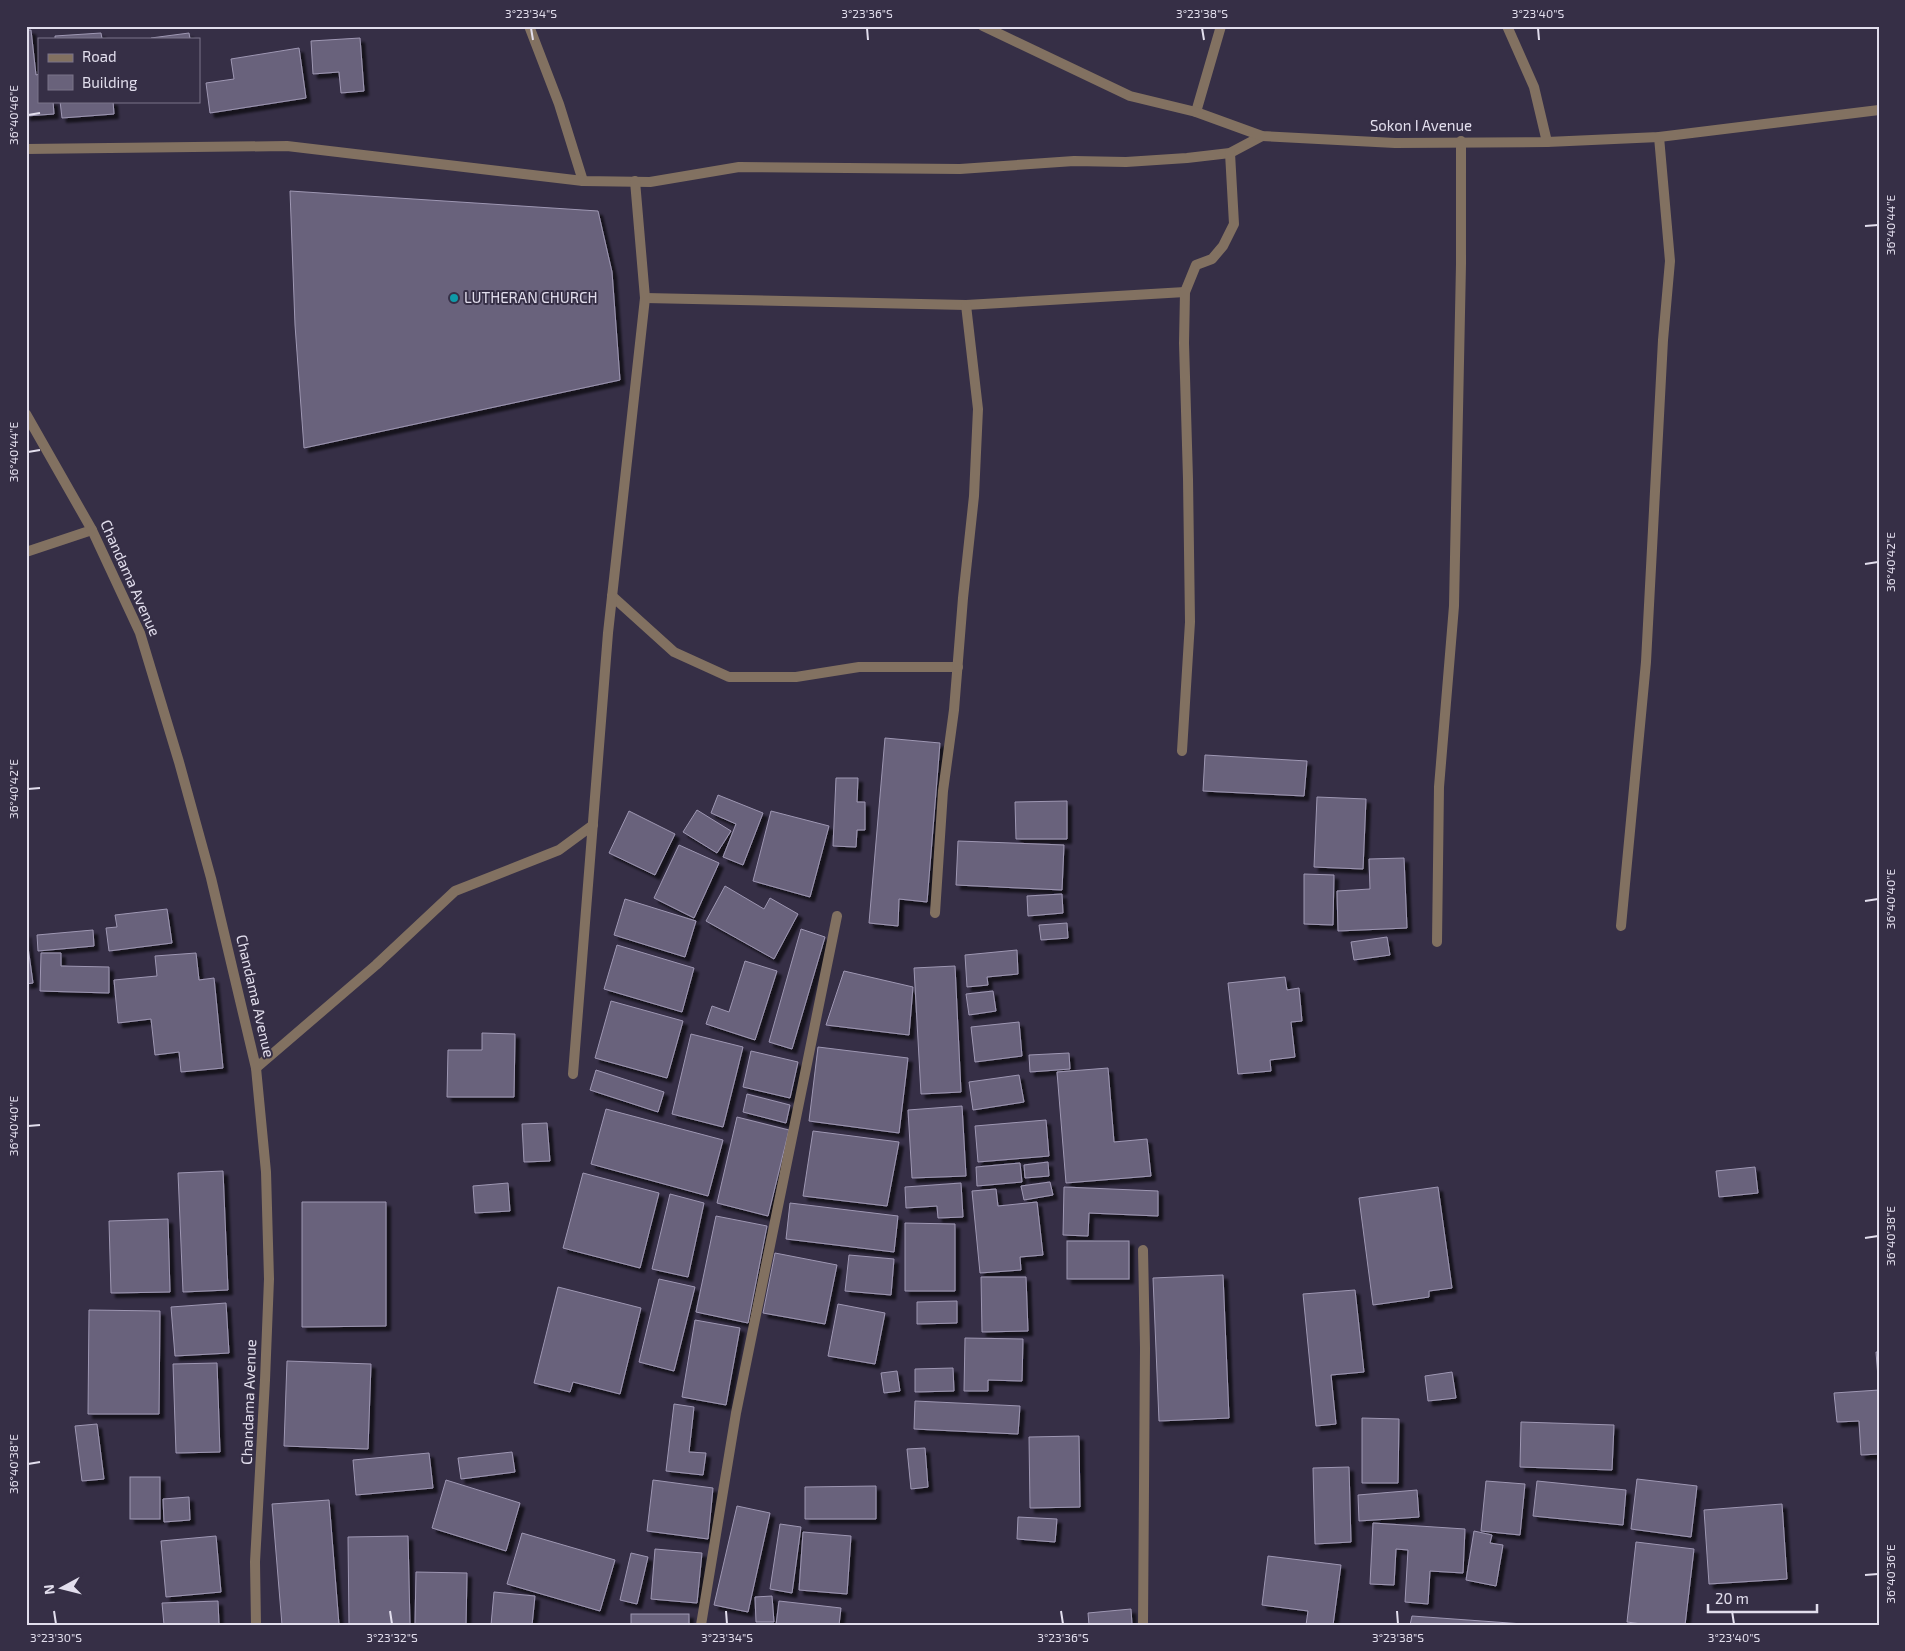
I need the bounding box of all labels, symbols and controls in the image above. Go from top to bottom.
text: 3°23'34"S [505,6,557,20]
text: 3°23'36"S [841,6,893,20]
text: 3°23'38"S [1176,6,1228,20]
text: 3°23'40"S [1512,6,1564,20]
legend [38,38,200,102]
text: Road [82,47,117,65]
text: Building [82,73,138,91]
text: 36°40'46"E [6,85,20,145]
street label: Sokon I Avenue [1370,116,1472,134]
text: 36°40'44"E [1883,195,1897,255]
place label: LUTHERAN CHURCH [464,288,598,306]
marker: LUTHERAN CHURCH [448,292,460,304]
text: 36°40'44"E [6,422,20,482]
street label: Chandama Avenue [97,517,165,639]
text: 36°40'42"E [1883,532,1897,592]
text: 36°40'42"E [6,759,20,819]
text: 36°40'40"E [1883,869,1897,929]
street label: Chandama Avenue [233,933,279,1059]
text: 36°40'40"E [6,1096,20,1156]
text: 36°40'38"E [1883,1206,1897,1266]
street label: Chandama Avenue [237,1339,259,1465]
text: 36°40'38"E [6,1434,20,1494]
text: 36°40'36"E [1883,1544,1897,1604]
north arrow [38,1564,88,1614]
scale bar [1708,1581,1816,1613]
text: N [40,1584,58,1596]
text: 20 m [1715,1589,1749,1607]
text: 3°23'30"S [30,1630,82,1644]
text: 3°23'32"S [366,1630,418,1644]
text: 3°23'34"S [701,1630,753,1644]
text: 3°23'36"S [1037,1630,1089,1644]
text: 3°23'38"S [1372,1630,1424,1644]
text: 3°23'40"S [1708,1630,1760,1644]

